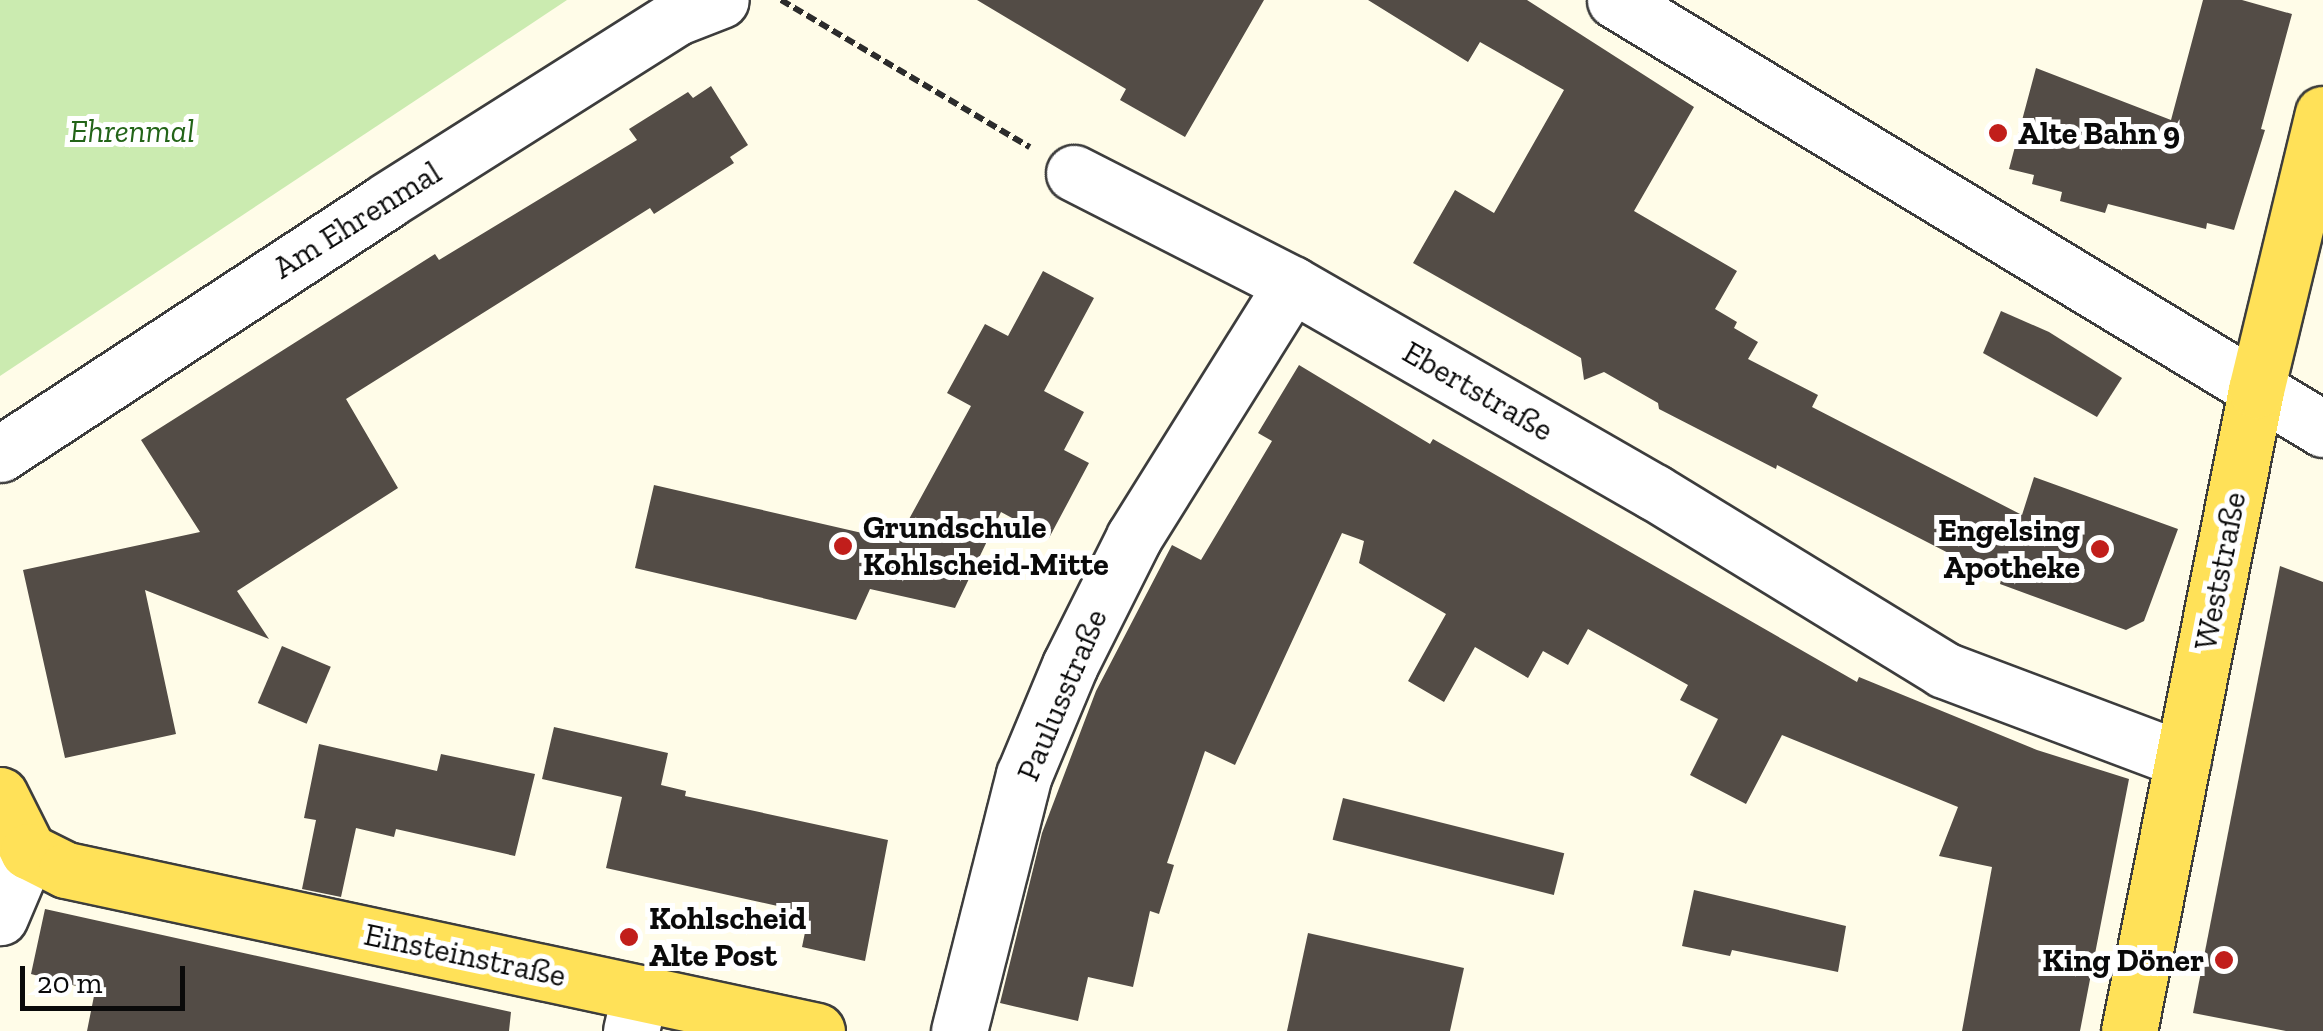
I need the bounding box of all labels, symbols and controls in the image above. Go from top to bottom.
park label: Ehrenmal [69,112,195,150]
place label: Alte Bahn 9 [2018,114,2180,152]
marker: Alte Bahn 9 [1987,122,2009,144]
street label: Am Ehrenmal [266,153,448,287]
street label: Ebertstraße [1396,333,1560,449]
street label: Weststraße [2186,489,2254,653]
place label: Grundschule Kohlscheid-Mitte [863,509,1109,584]
place label: Engelsing Apotheke [1938,512,2080,587]
marker: Grundschule Kohlscheid-Mitte [832,535,854,557]
marker: Engelsing Apotheke [2089,538,2111,560]
street label: Paulusstraße [1009,603,1115,787]
place label: Kohlscheid Alte Post [649,900,806,975]
street label: Einsteinstraße [361,915,569,995]
marker: Kohlscheid Alte Post [618,926,640,948]
place label: King Döner [2042,941,2204,979]
scale bar [25,946,190,1008]
marker: King Döner [2213,949,2235,971]
text: 20 m [37,965,102,1001]

